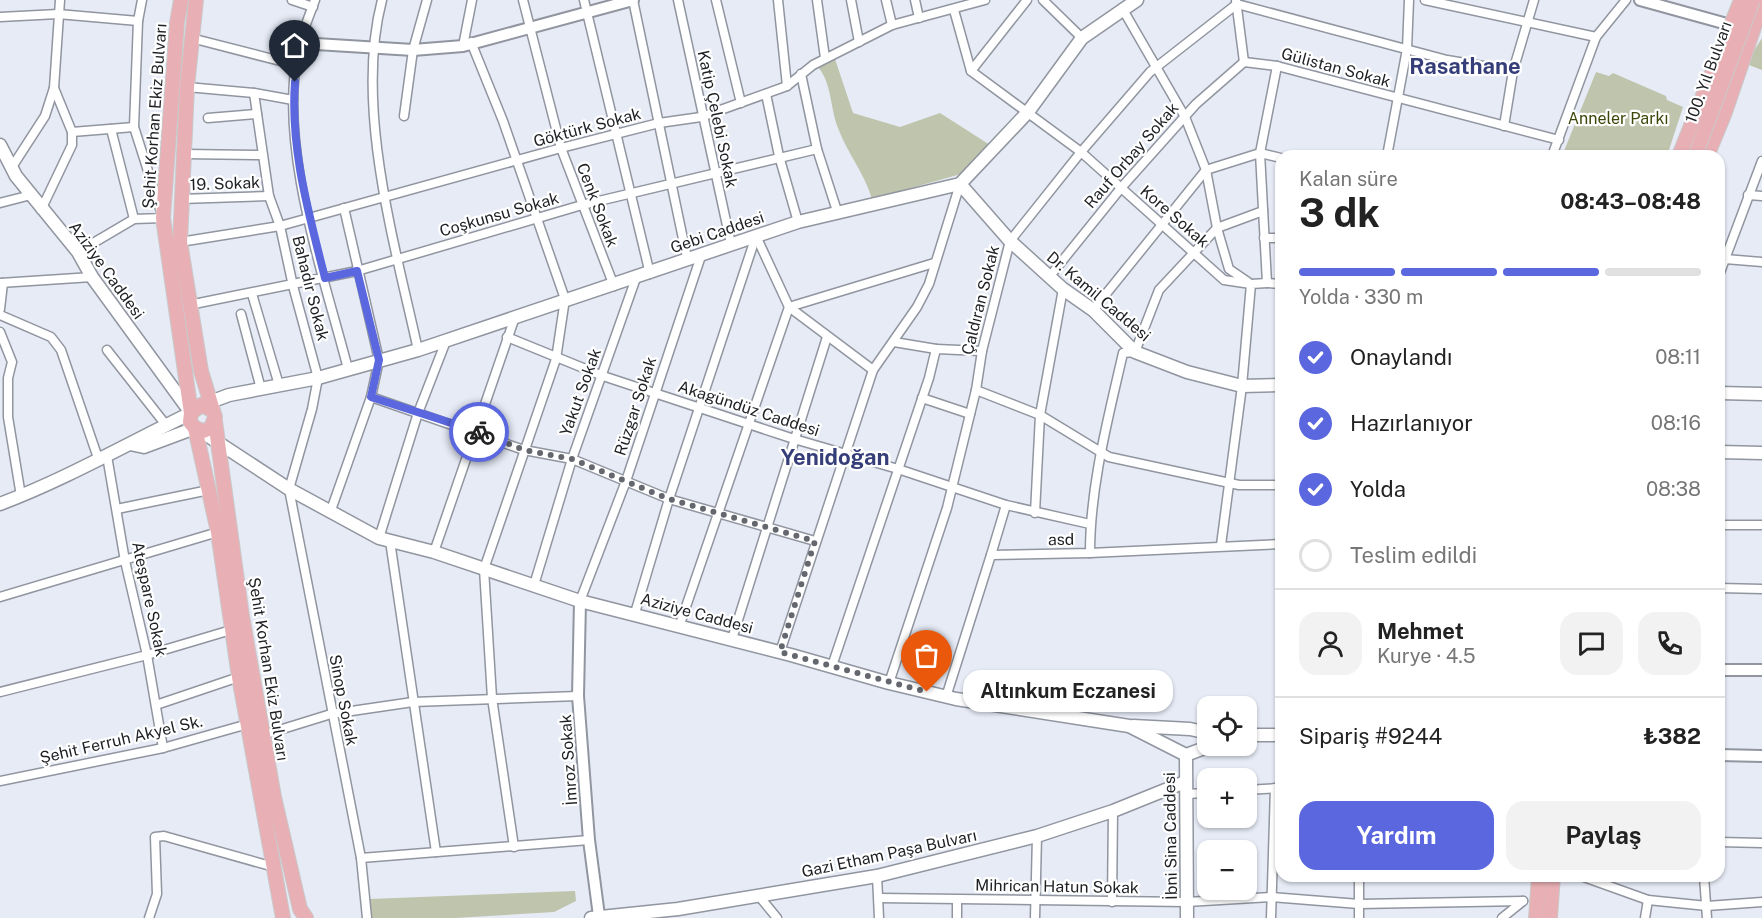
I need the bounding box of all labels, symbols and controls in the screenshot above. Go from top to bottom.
street label: 100. Yıl Bulvarı [1681,19,1736,126]
pin [269,20,320,82]
street label: Şehit Korhan Ekiz Bulvarı [139,23,170,209]
icon: home [278,29,311,62]
street label: Gülistan Sokak [1279,44,1393,91]
street label: Katip Çelebi Sokak [694,49,741,190]
district label: Rasathane [1409,53,1521,79]
street label: Rauf Orbay Sokak [1080,99,1182,212]
street label: Göktürk Sokak [531,104,643,151]
park label: Anneler Parkı [1568,109,1668,128]
street label: Cenk Sokak [573,160,622,250]
text: Kalan süre [1299,167,1398,191]
street label: 19. Sokak [190,173,260,194]
street label: Kore Sokak [1136,181,1213,251]
street label: Coşkunsu Sokak [437,188,561,241]
text: 08:43–08:48 [1560,188,1701,214]
text: 3 dk [1299,190,1380,236]
street label: Gebi Caddesi [668,208,767,257]
street label: Aziziye Caddesi [65,218,148,323]
street label: Bahadır Sokak [288,234,333,343]
street label: Çaldıran Sokak [958,243,1003,357]
street label: Dr. Kamil Caddesi [1043,247,1154,345]
text: Yolda · 330 m [1299,285,1423,309]
icon: check [1299,341,1332,374]
text: Onaylandı [1350,344,1452,370]
text: 08:11 [1655,345,1701,369]
street label: Yakut Sokak [556,346,605,439]
street label: Rüzgar Sokak [611,354,660,458]
street label: Akagündüz Caddesi [676,377,822,440]
courier [449,402,509,462]
icon: check [1299,407,1332,440]
text: Hazırlanıyor [1350,410,1473,436]
text: 08:16 [1651,411,1701,435]
icon: bike [463,416,496,449]
district label: Yenidoğan [780,444,890,470]
icon: check [1299,473,1332,506]
text: Yolda [1350,476,1406,502]
text: 08:38 [1646,477,1701,501]
street label: asd [1048,530,1074,549]
street label: Ateşpare Sokak [128,540,171,658]
text: Teslim edildi [1350,542,1477,568]
street label: Şehit Korhan Ekiz Bulvarı [245,576,292,762]
street label: Aziziye Caddesi [639,589,755,638]
button: person [1299,612,1362,675]
button: chat [1560,612,1623,675]
button: phone [1638,612,1701,675]
text: Mehmet [1377,618,1464,644]
pin [901,630,952,692]
icon: bag [910,639,943,672]
text: Kurye · 4.5 [1377,644,1476,668]
street label: Sinop Sokak [325,653,362,747]
callout: Altınkum Eczanesi [963,671,1173,713]
text: Altınkum Eczanesi [980,679,1156,703]
map controls [1197,696,1257,900]
button: locate [1197,696,1257,756]
street label: Şehit Ferruh Akyel Sk. [38,712,204,767]
street label: İmroz Sokak [555,714,581,806]
text: Sipariş #9244 [1299,723,1442,749]
text: ₺382 [1643,723,1701,749]
button: + [1197,768,1257,828]
street label: İbni Sina Caddesi [1159,772,1181,900]
button: Yardım [1299,801,1494,870]
button: Paylaş [1506,801,1701,870]
street label: Gazi Etham Paşa Bulvarı [800,826,978,881]
button: − [1197,840,1257,900]
street label: Mihrican Hatun Sokak [975,876,1139,897]

